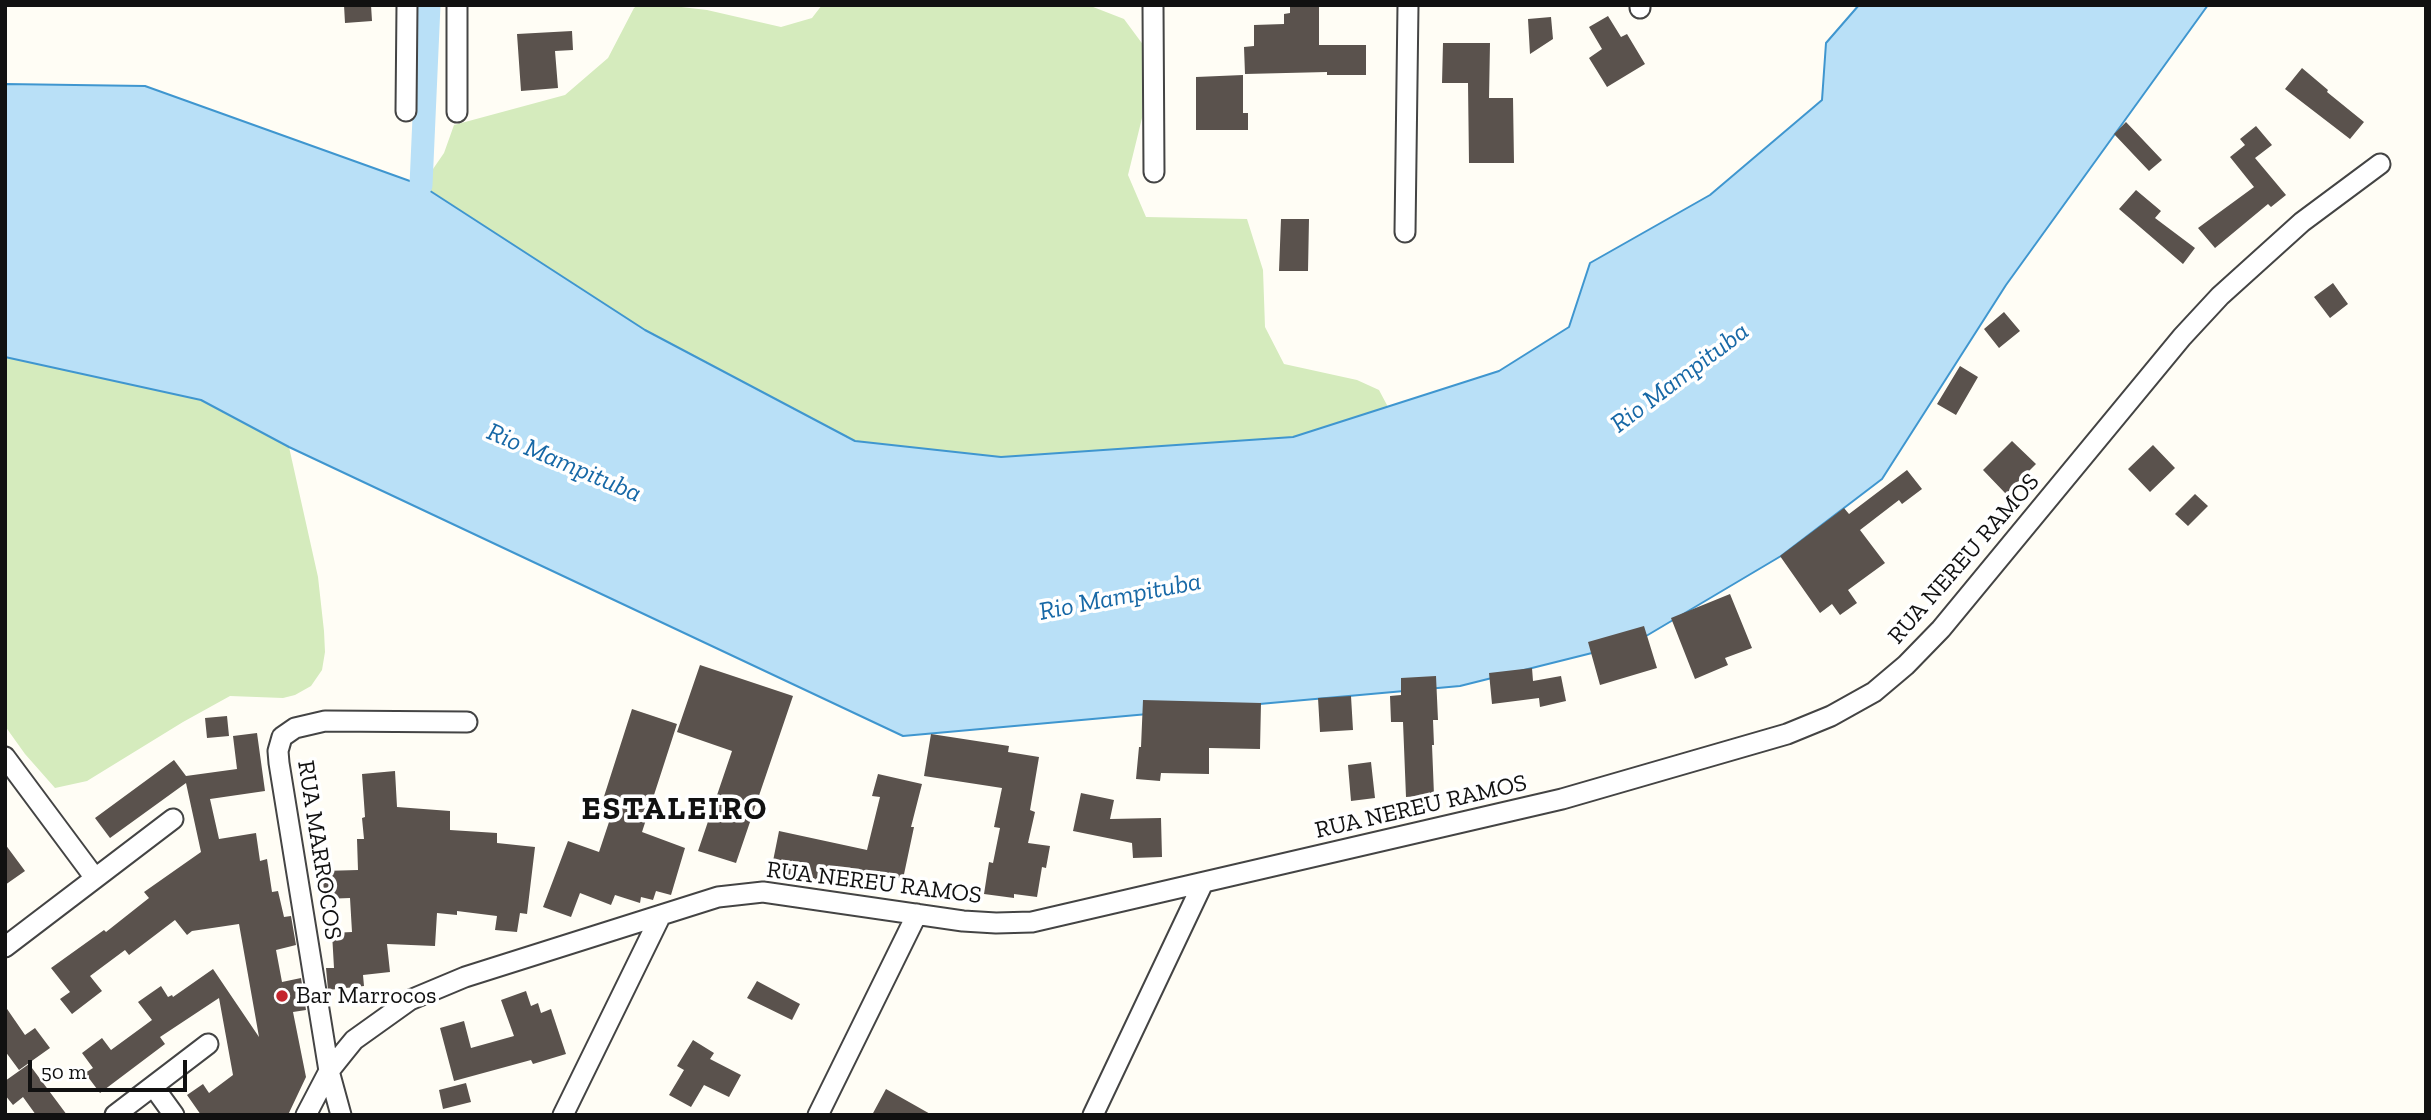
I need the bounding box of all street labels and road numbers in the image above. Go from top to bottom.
street label: RUA NEREU RAMOS [1882,468,2046,650]
street label: RUA MARROCOS [291,758,347,942]
street label: RUA NEREU RAMOS [1312,769,1530,845]
street label: RUA NEREU RAMOS [765,856,983,910]

